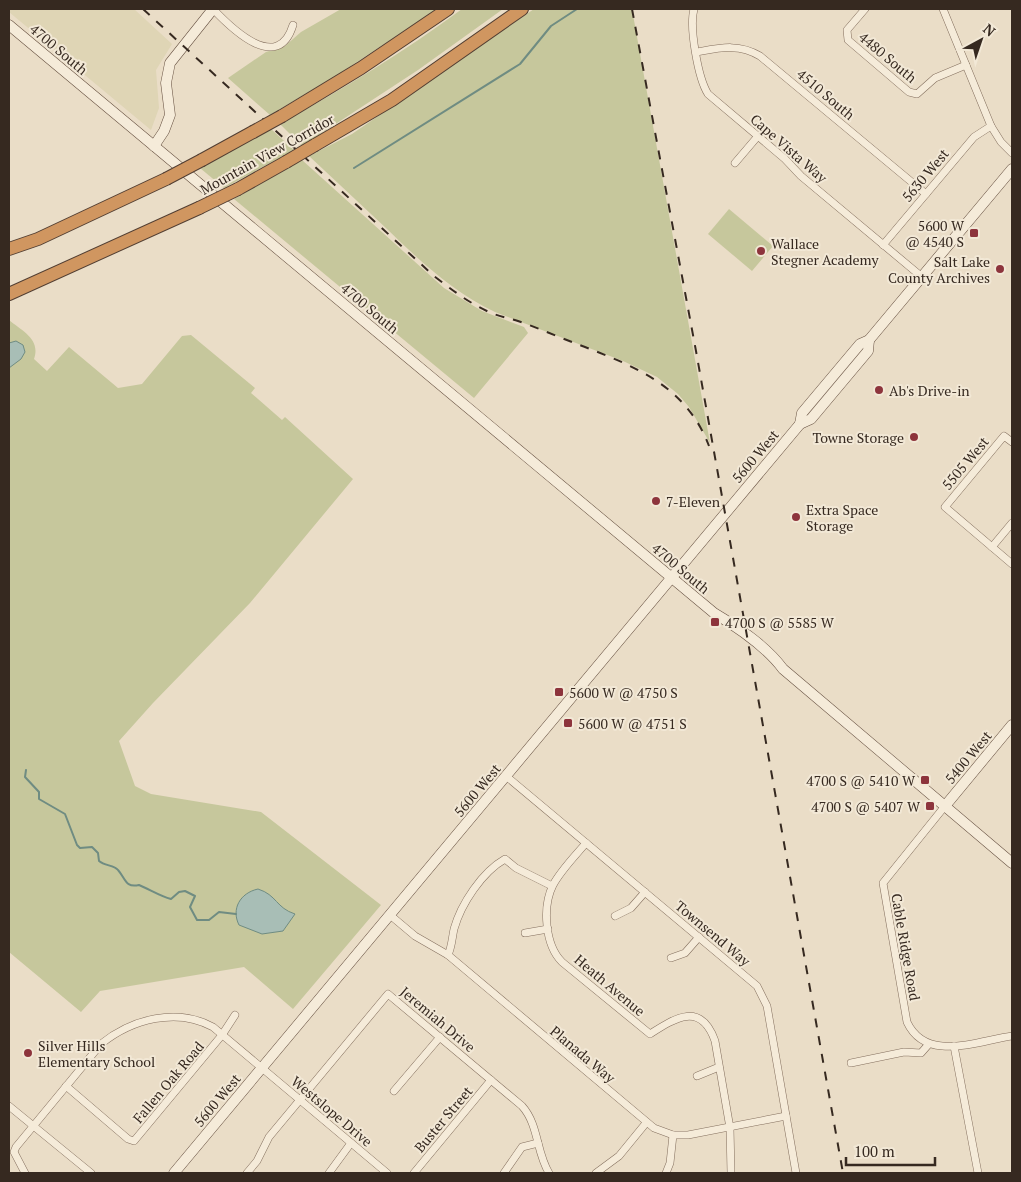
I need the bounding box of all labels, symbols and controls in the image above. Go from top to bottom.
north arrow [956,15,1006,65]
street label: 4700 South [26,19,92,79]
text: N [980,19,1000,41]
street label: 4480 South [855,27,921,87]
street label: 4510 South [793,64,859,124]
street label: Mountain View Corridor [196,109,338,199]
street label: Cape Vista Way [747,109,832,187]
street label: 5630 West [897,144,953,206]
place label: 5600 W @ 4540 S [905,216,965,251]
marker: 5600 W @ 4540 S [968,227,980,239]
place label: Wallace Stegner Academy [771,234,880,269]
marker: Wallace Stegner Academy [755,245,767,257]
place label: Salt Lake County Archives [888,252,990,287]
marker: Salt Lake County Archives [994,263,1006,275]
street label: 4700 South [337,278,403,338]
place label: Ab's Drive-in [889,381,970,400]
marker: Ab's Drive-in [873,384,885,396]
street label: 5600 West [727,425,783,487]
place label: Towne Storage [812,428,904,447]
marker: Towne Storage [908,431,920,443]
street label: 5505 West [937,432,993,494]
place label: 7-Eleven [666,492,721,511]
marker: 7-Eleven [650,495,662,507]
place label: Extra Space Storage [806,500,878,535]
marker: Extra Space Storage [790,511,802,523]
street label: 4700 South [648,538,714,598]
place label: 4700 S @ 5585 W [725,613,835,632]
marker: 4700 S @ 5585 W [709,616,721,628]
place label: 5600 W @ 4750 S [569,683,678,702]
marker: 5600 W @ 4750 S [553,686,565,698]
place label: 5600 W @ 4751 S [578,714,687,733]
marker: 5600 W @ 4751 S [562,717,574,729]
street label: 5400 West [940,726,996,788]
street label: 5600 West [449,759,505,821]
place label: 4700 S @ 5410 W [806,771,916,790]
marker: 4700 S @ 5410 W [919,774,931,786]
place label: 4700 S @ 5407 W [811,797,921,816]
marker: 4700 S @ 5407 W [924,800,936,812]
street label: Cable Ridge Road [887,892,925,1002]
street label: Townsend Way [671,896,755,971]
street label: Heath Avenue [571,950,649,1020]
street label: Jeremiah Drive [396,982,480,1056]
street label: Planada Way [546,1021,620,1087]
place label: Silver Hills Elementary School [38,1036,155,1071]
street label: Fallen Oak Road [128,1037,208,1127]
marker: Silver Hills Elementary School [22,1047,34,1059]
street label: 5600 West [189,1069,245,1131]
street label: Westslope Drive [287,1072,377,1150]
street label: Buster Street [410,1081,477,1156]
scale bar [846,1134,935,1166]
text: 100 m [854,1141,895,1161]

